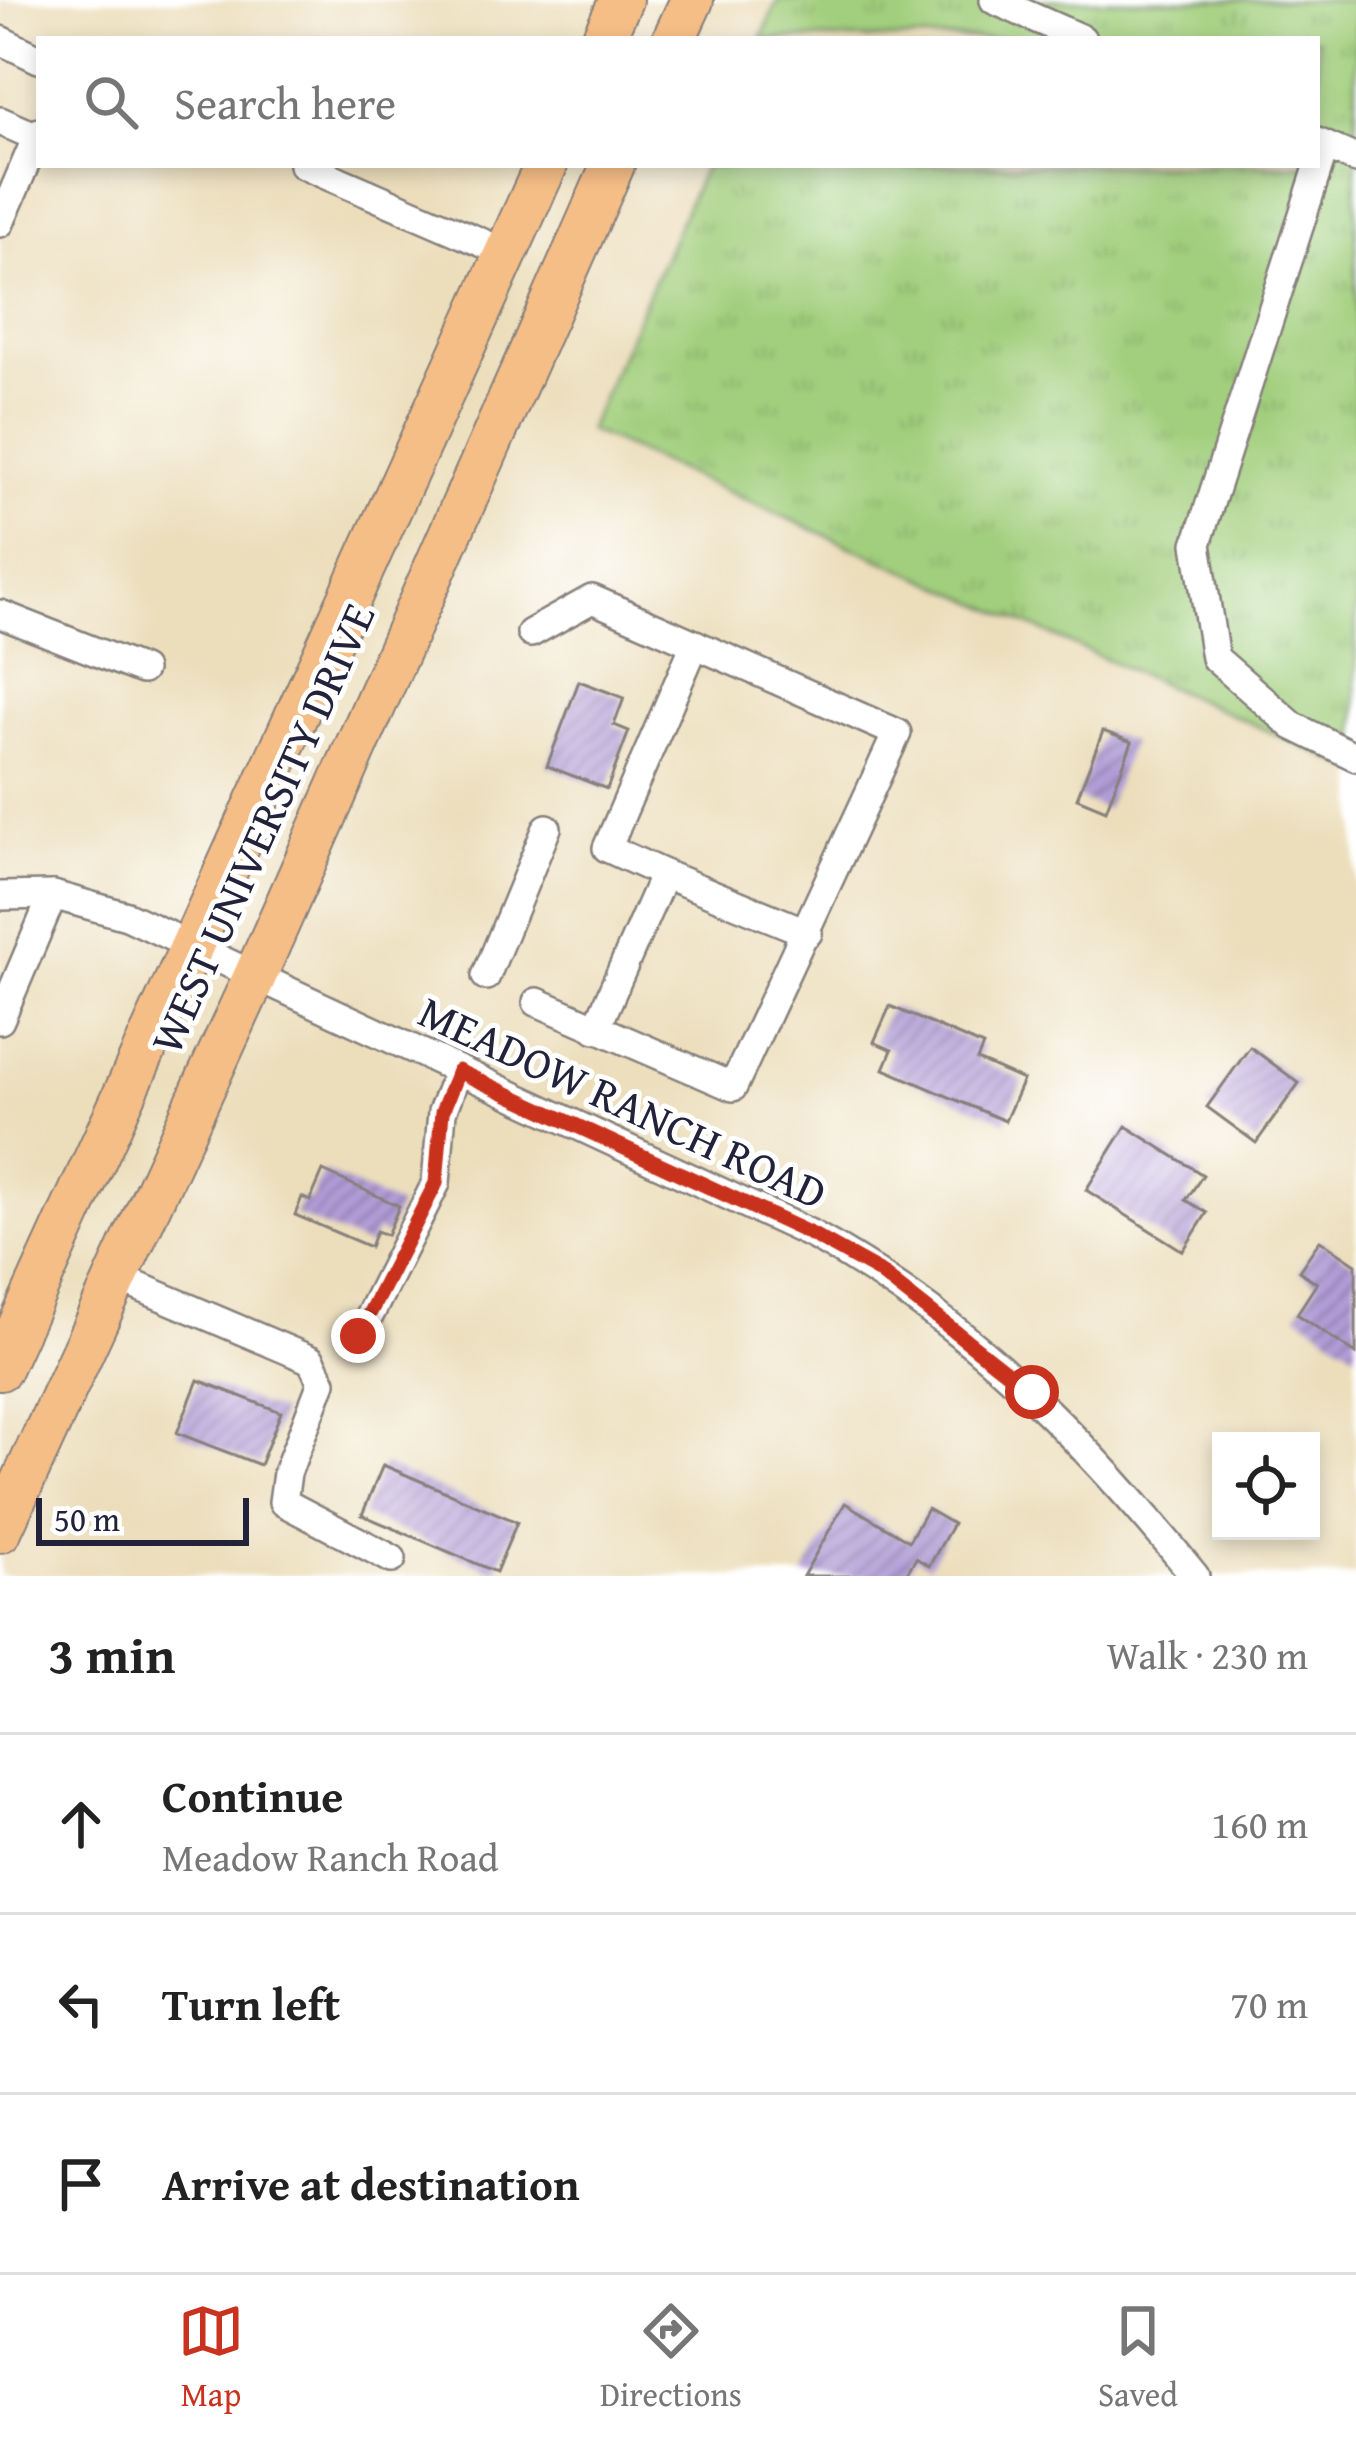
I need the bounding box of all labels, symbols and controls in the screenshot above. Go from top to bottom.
search box [36,36,1320,168]
icon: search [78,69,144,135]
text: Search here [174,70,396,135]
street label: WEST UNIVERSITY DRIVE [133,592,390,1063]
street label: MEADOW RANCH ROAD [409,978,838,1225]
route end [331,1309,385,1363]
route start [1005,1365,1059,1419]
map controls [1212,1432,1320,1540]
button: locate [1212,1432,1320,1540]
scale bar [36,1492,249,1545]
text: 50 m [54,1495,120,1543]
text: 3 min [48,1617,175,1692]
text: Walk · 230 m [1107,1626,1308,1683]
text: Continue [162,1763,343,1828]
icon: ahead [48,1791,114,1857]
text: 160 m [1211,1795,1308,1852]
text: Meadow Ranch Road [162,1828,499,1885]
icon: left [48,1971,114,2037]
text: Turn left [162,1971,340,2036]
text: 70 m [1230,1975,1308,2032]
icon: arrive [48,2151,114,2217]
text: Arrive at destination [162,2151,580,2216]
tab: Map [178,2298,244,2418]
tab: Directions [600,2298,742,2418]
tab: Saved [1098,2298,1178,2418]

